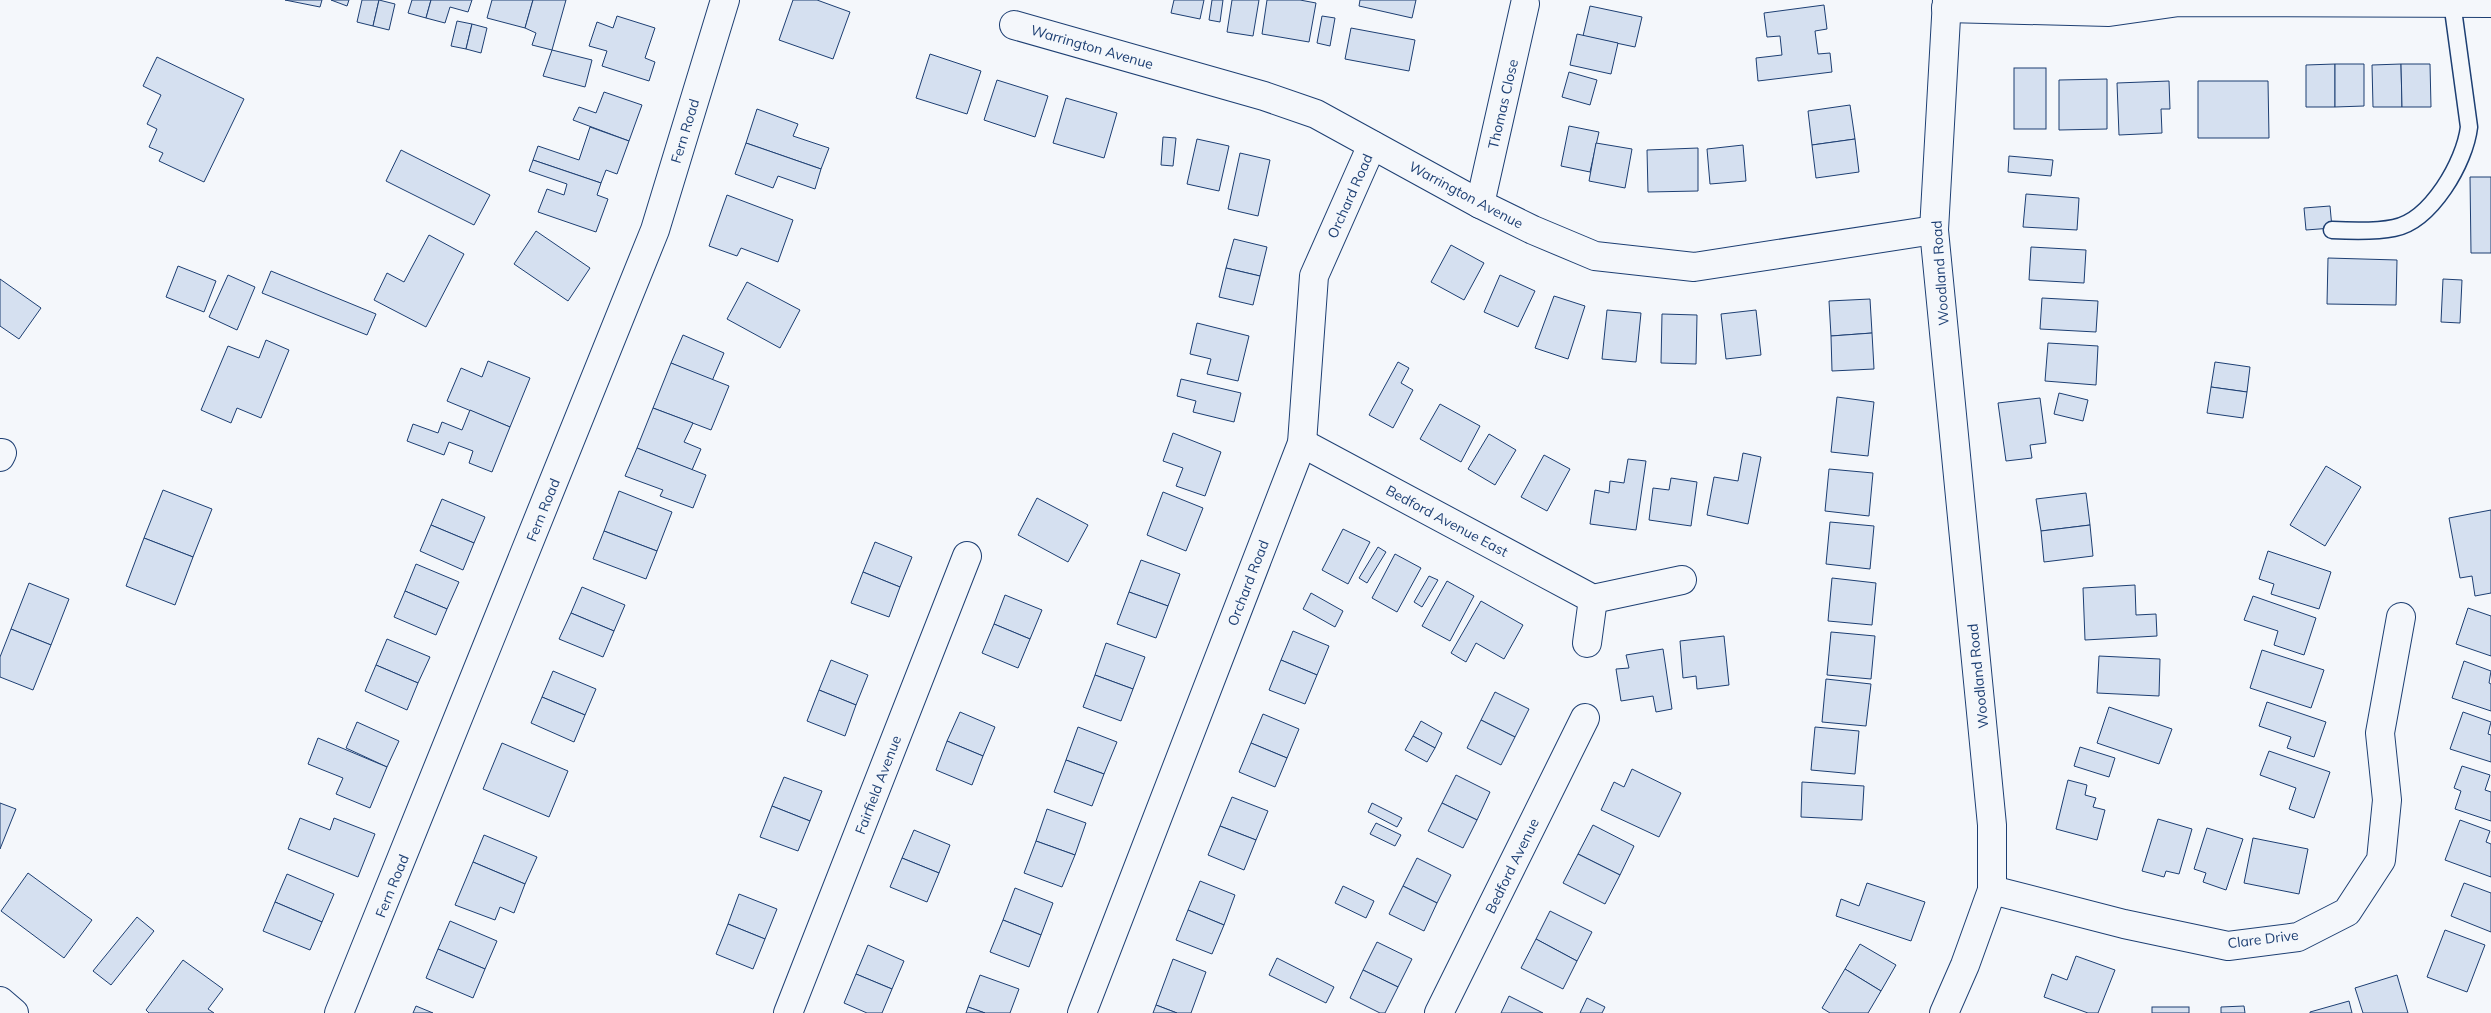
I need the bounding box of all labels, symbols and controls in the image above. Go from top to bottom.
street label: Warrington Avenue [1029,21,1155,73]
street label: Thomas Close [1484,57,1522,151]
street label: Fern Road [667,97,703,165]
street label: Orchard Road [1323,151,1377,241]
street label: Warrington Avenue [1406,157,1526,233]
street label: Woodland Road [1927,220,1953,326]
street label: Fern Road [522,476,564,544]
street label: Bedford Avenue East [1383,481,1511,561]
street label: Orchard Road [1223,537,1273,629]
street label: Woodland Road [1964,623,1992,729]
street label: Fairfield Avenue [851,733,905,837]
street label: Bedford Avenue [1481,815,1543,917]
street label: Fern Road [371,852,413,920]
street label: Clare Drive [2226,926,2300,952]

